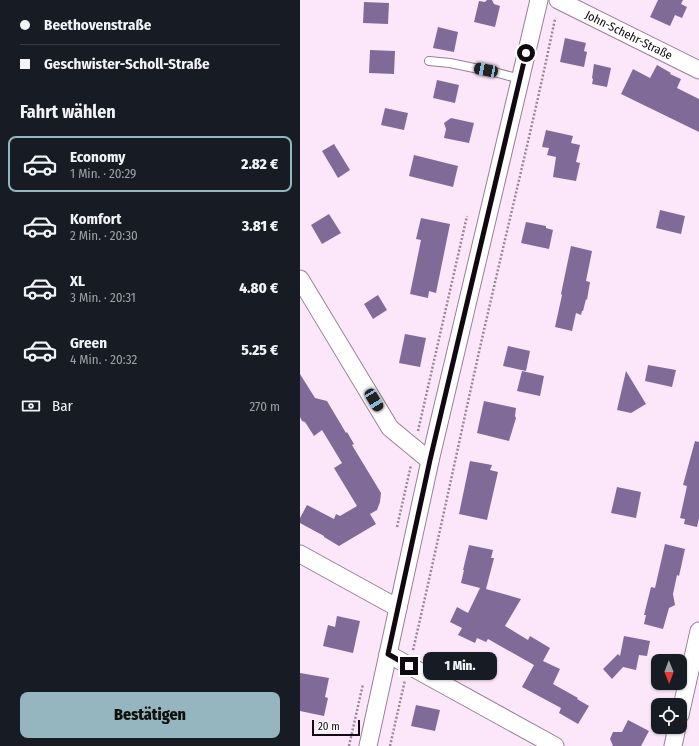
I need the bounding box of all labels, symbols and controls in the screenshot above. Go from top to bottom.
street label: John-Schehr-Straße [583,8,675,63]
text: Beethovenstraße [44,16,151,34]
route start [517,44,535,62]
text: Geschwister-Scholl-Straße [44,55,210,73]
car [473,62,499,78]
text: Fahrt wählen [20,101,116,123]
icon: car [22,146,58,182]
text: Economy [70,148,125,166]
text: 2.82 € [241,155,278,173]
text: 1 Min. · 20:29 [70,166,136,181]
icon: car [22,208,58,244]
text: Komfort [70,210,121,228]
text: 3.81 € [242,217,278,235]
text: 2 Min. · 20:30 [70,228,138,243]
icon: car [22,270,58,306]
text: XL [70,272,85,290]
text: 4.80 € [239,279,278,297]
text: 3 Min. · 20:31 [70,290,136,305]
icon: car [22,332,58,368]
text: Green [70,334,107,352]
text: 5.25 € [241,341,278,359]
text: 4 Min. · 20:32 [70,352,137,367]
car [363,387,385,413]
icon: cash [20,395,42,417]
text: Bar [52,397,73,415]
text: 270 m [249,399,280,414]
callout: 1 Min. [423,652,497,680]
north arrow [651,654,687,690]
map controls [651,654,687,734]
route end [400,657,418,675]
text: 1 Min. [445,658,475,673]
button: Bestätigen [20,692,280,738]
button: locate [651,698,687,734]
scale bar [312,718,360,737]
text: 20 m [318,720,340,733]

